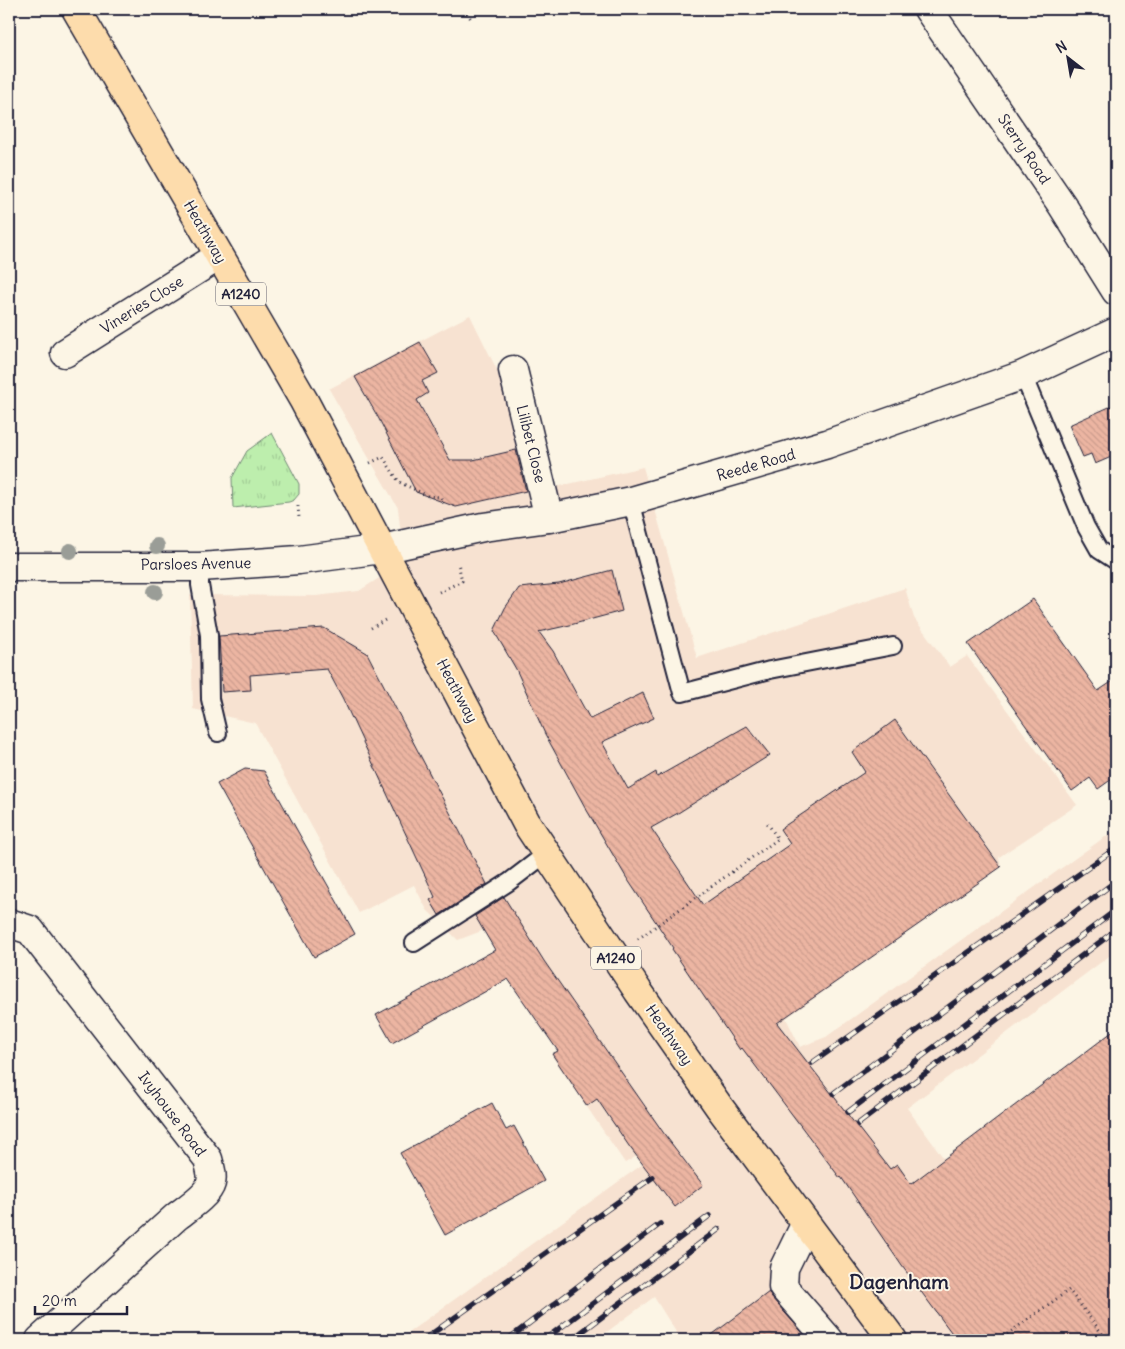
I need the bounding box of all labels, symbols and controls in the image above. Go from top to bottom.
north arrow [1042,32,1092,82]
text: N [1053,37,1070,57]
street label: Sterry Road [994,110,1055,188]
street label: Heathway [180,197,231,267]
street label: Vineries Close [97,272,187,338]
road number: A1240 [216,282,266,306]
street label: Lilibet Close [513,403,550,485]
street label: Reede Road [714,444,798,485]
street label: Parsloes Avenue [140,553,252,574]
street label: Heathway [433,656,482,726]
road number: A1240 [591,946,641,970]
street label: Heathway [642,1001,697,1069]
street label: Ivyhouse Road [134,1068,211,1160]
district label: Dagenham [849,1269,949,1294]
scale bar [35,1284,128,1316]
text: 20 m [42,1291,77,1310]

